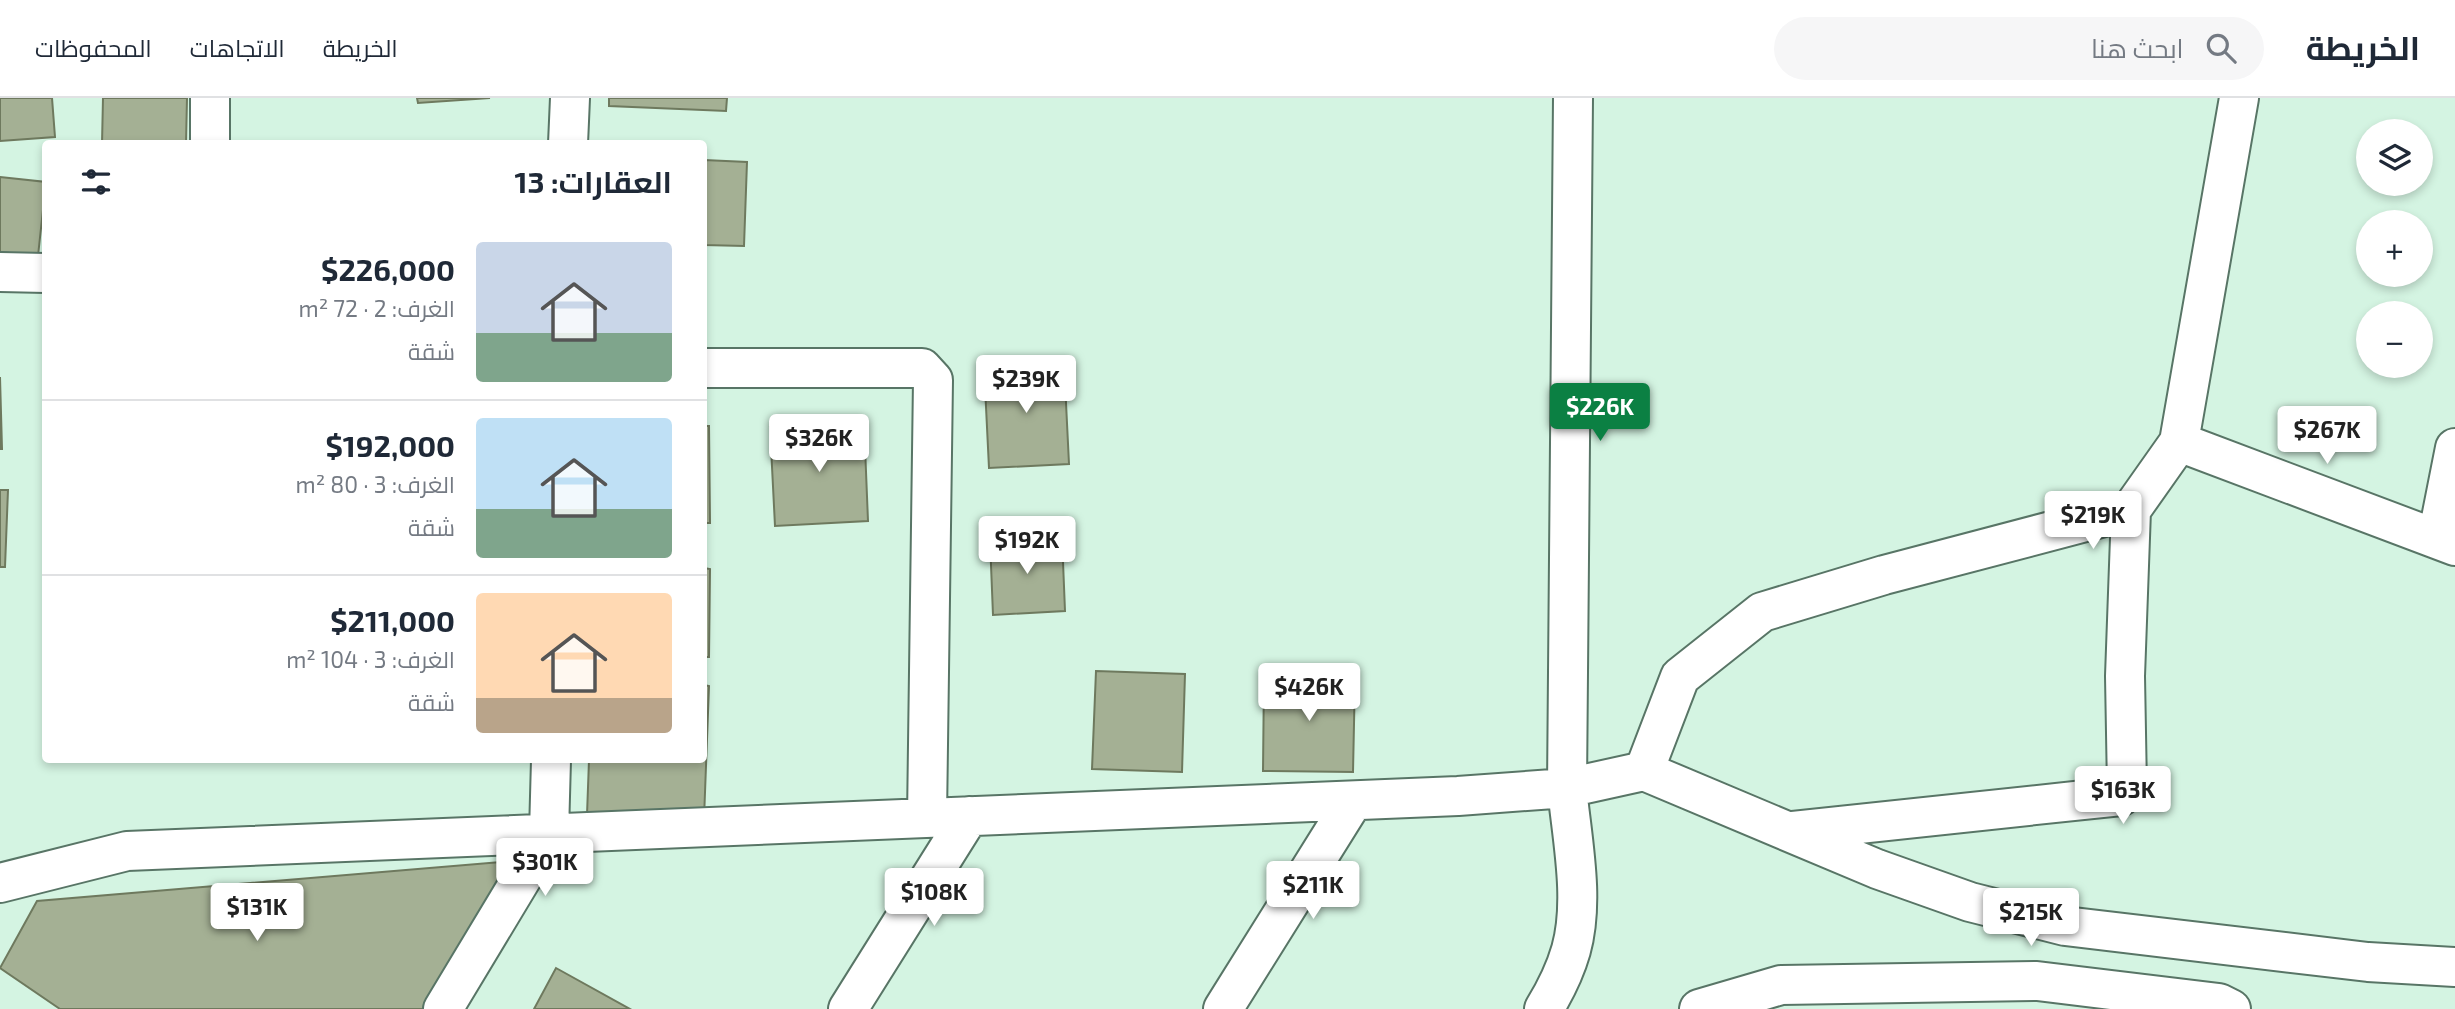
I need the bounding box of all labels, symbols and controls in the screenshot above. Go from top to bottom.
search box [1774,17,2264,80]
text: الخريطة [2306,27,2420,67]
icon: search [2202,29,2240,67]
text: ابحث هنا [2091,32,2184,63]
text: المحفوظات [35,33,152,62]
text: الاتجاهات [190,33,285,62]
text: الخريطة [323,33,398,62]
map controls [2356,119,2433,378]
button: layers [2356,119,2433,196]
icon: filters [77,163,115,201]
text: العقارات: 13 [515,163,672,199]
button: + [2356,210,2433,287]
text: $226,000 [321,251,455,287]
icon: home [532,270,616,354]
text: الغرف: 2 · 72 m² [299,294,455,322]
button: − [2356,301,2433,378]
text: شقة [408,337,455,365]
pin: $239K [977,356,1075,415]
text: $239K [992,364,1060,392]
pin: $226K [1551,384,1649,443]
text: $226K [1566,392,1634,420]
pin: $267K [2278,406,2376,466]
pin: $326K [770,414,868,474]
text: $267K [2294,415,2361,443]
text: $326K [785,423,853,451]
text: $192,000 [325,427,455,463]
icon: home [532,446,616,530]
text: الغرف: 3 · 80 m² [296,470,455,498]
pin: $219K [2044,491,2142,551]
text: $219K [2061,500,2125,528]
text: شقة [408,513,455,541]
pin: $192K [978,517,1076,576]
text: $192K [995,525,1059,553]
text: $211,000 [330,602,455,638]
icon: home [532,621,616,705]
text: الغرف: 3 · 104 m² [286,645,455,673]
pin: $426K [1260,664,1358,723]
text: $426K [1274,672,1344,700]
text: شقة [408,688,455,716]
pin: $163K [2074,766,2172,826]
text: $163K [2091,775,2155,803]
pin: $301K [496,838,594,898]
text: $301K [512,847,578,875]
pin: $211K [1264,862,1362,921]
pin: $108K [885,868,983,928]
text: $211K [1282,870,1344,898]
text: $108K [901,877,967,905]
pin: $131K [208,884,306,943]
pin: $215K [1982,888,2080,948]
text: $131K [227,892,287,920]
text: $215K [1999,897,2063,925]

